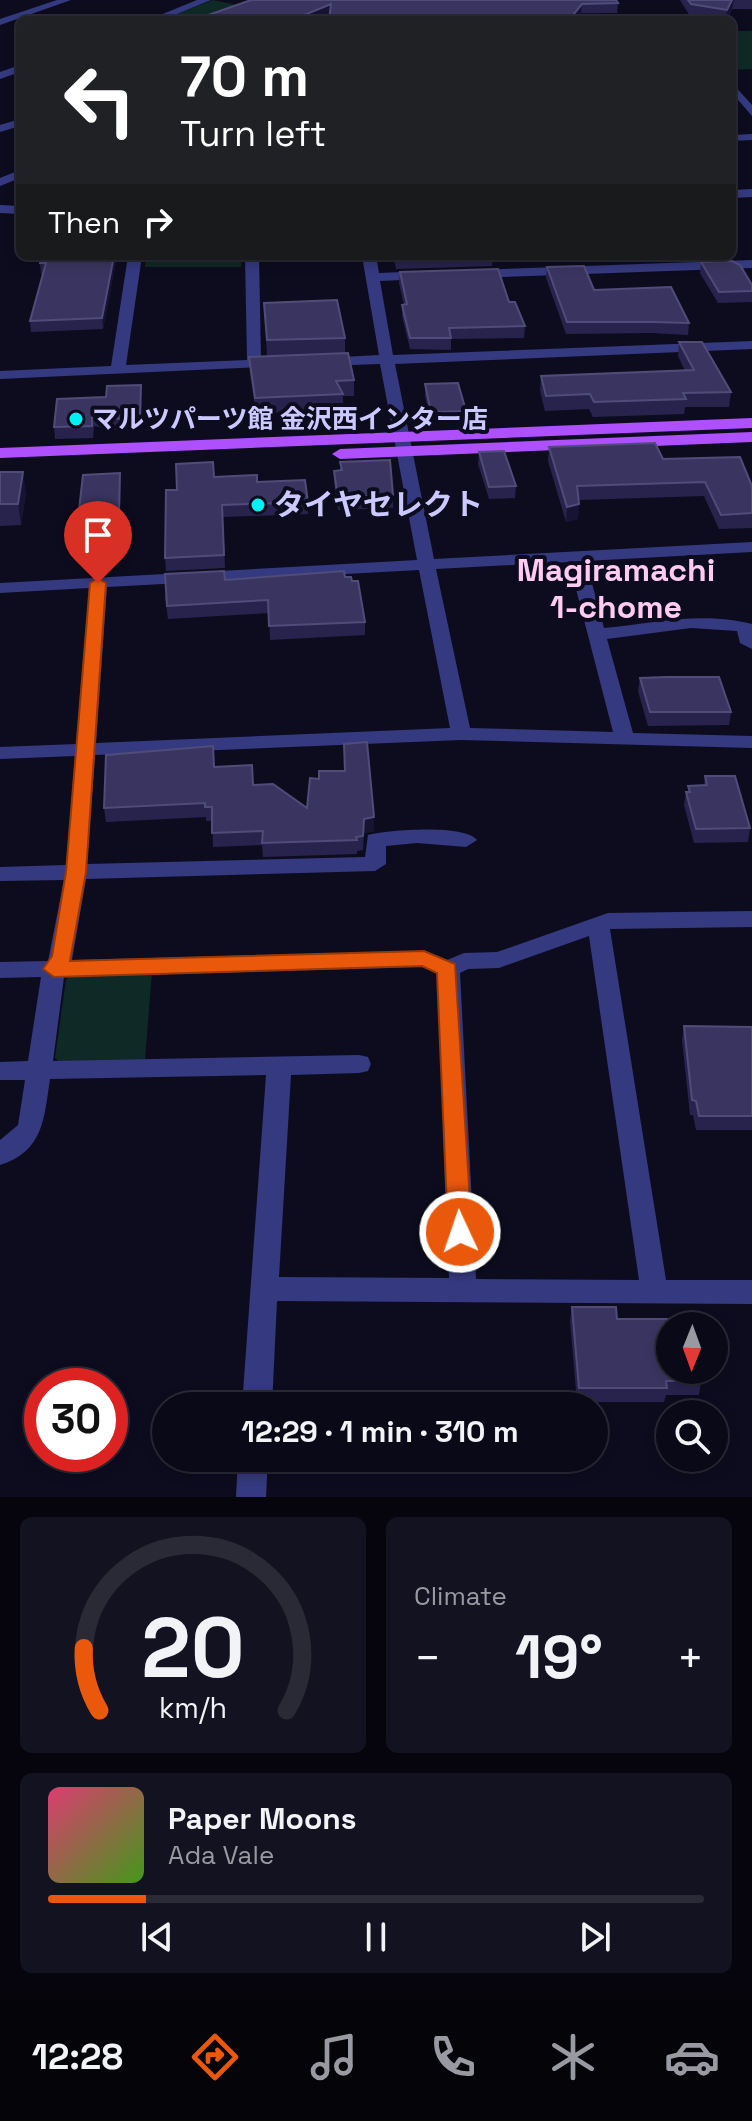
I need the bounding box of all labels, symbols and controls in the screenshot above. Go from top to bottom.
text: 70 m [180,41,309,112]
icon: left [48,48,152,152]
text: Turn left [180,111,327,157]
icon: right [136,200,180,244]
text: Then [48,203,120,242]
place label: マルツパーツ館 金沢西インター店 [92,402,488,436]
marker: マルツパーツ館 金沢西インター店 [67,410,85,428]
place label: タイヤセレクト [274,485,483,524]
marker: タイヤセレクト [249,496,267,514]
pin [64,501,132,583]
icon: arrive [76,513,120,557]
district label: Magiramachi 1-chome [517,550,715,627]
position arrow [418,1190,502,1274]
north arrow [656,1312,728,1384]
map controls [656,1312,728,1472]
speed limit sign: 30 [24,1368,128,1472]
button: search [656,1400,728,1472]
text: 12:29 · 1 min · 310 m [241,1412,519,1451]
text: Climate [414,1579,507,1613]
text: 20 [141,1595,245,1701]
text: 19° [515,1619,603,1696]
text: − [414,1630,441,1686]
text: + [677,1630,704,1686]
text: km/h [159,1690,227,1726]
text: Paper Moons [168,1799,357,1838]
text: Ada Vale [168,1838,274,1872]
icon: previous [135,1915,179,1959]
icon: pause [354,1915,398,1959]
icon: next [573,1915,617,1959]
icon: directions [187,2029,243,2085]
icon: music [306,2029,362,2085]
icon: phone [425,2029,481,2085]
icon: climate [545,2029,601,2085]
icon: car [664,2029,720,2085]
text: 12:28 [32,2034,123,2080]

